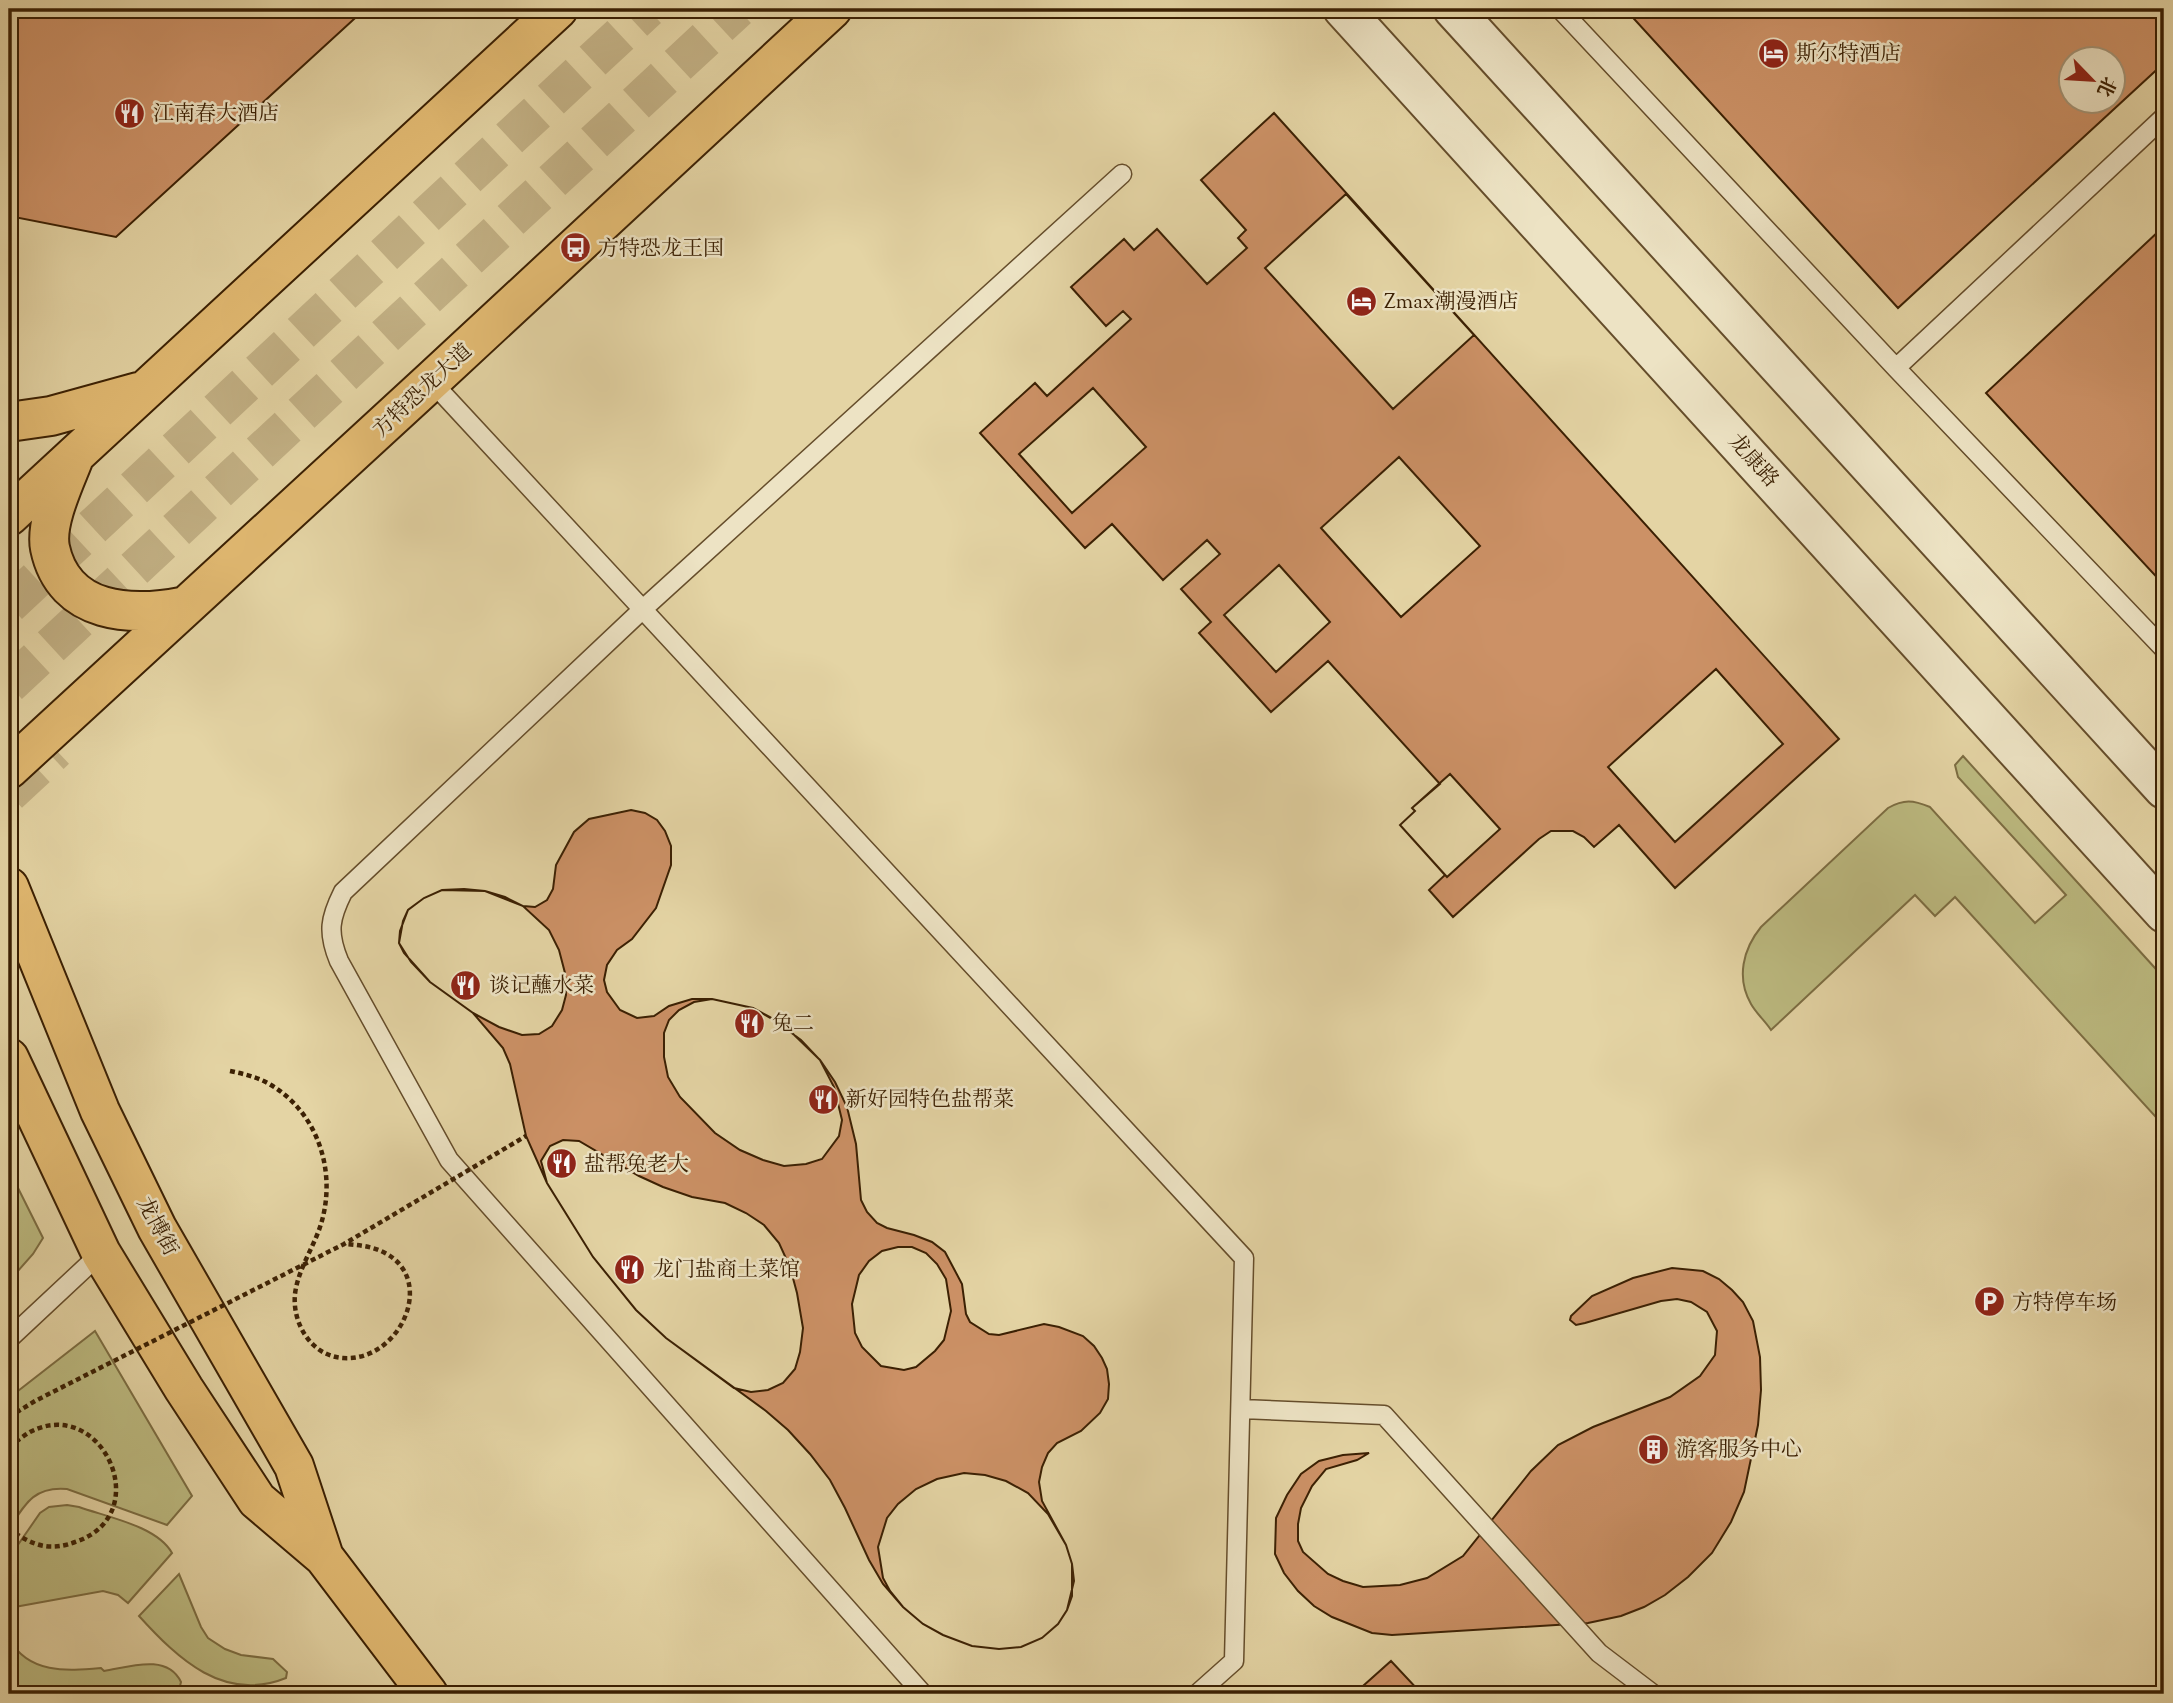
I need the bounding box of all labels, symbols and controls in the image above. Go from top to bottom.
hotel icon: 斯尔特酒店 [1756,36,1790,70]
place label: 斯尔特酒店 [1796,40,1901,70]
north arrow [2058,46,2128,116]
text: 北 [2089,72,2121,100]
restaurant icon: 江南春大酒店 [113,96,147,130]
place label: 江南春大酒店 [153,100,279,130]
bus stop icon: 方特恐龙王国 [558,231,592,265]
place label: 方特恐龙王国 [598,235,724,265]
hotel icon: Zmax潮漫酒店 [1344,284,1378,318]
place label: Zmax潮漫酒店 [1384,288,1518,318]
street label: 方特恐龙大道 [367,338,480,445]
street label: 龙康路 [1720,428,1785,495]
restaurant icon: 谈记蘸水菜 [449,968,483,1002]
place label: 谈记蘸水菜 [489,972,594,1002]
restaurant icon: 兔二 [732,1006,766,1040]
place label: 兔二 [772,1010,814,1040]
restaurant icon: 新好园特色盐帮菜 [806,1082,840,1116]
place label: 新好园特色盐帮菜 [846,1086,1014,1116]
restaurant icon: 盐帮兔老大 [544,1147,578,1181]
place label: 盐帮兔老大 [584,1151,689,1181]
street label: 龙博街 [128,1192,184,1262]
restaurant icon: 龙门盐商土菜馆 [613,1252,647,1286]
place label: 龙门盐商土菜馆 [653,1256,800,1286]
parking icon: 方特停车场 [1972,1285,2006,1319]
place label: 方特停车场 [2012,1289,2117,1319]
building icon: 游客服务中心 [1636,1432,1670,1466]
place label: 游客服务中心 [1676,1436,1802,1466]

